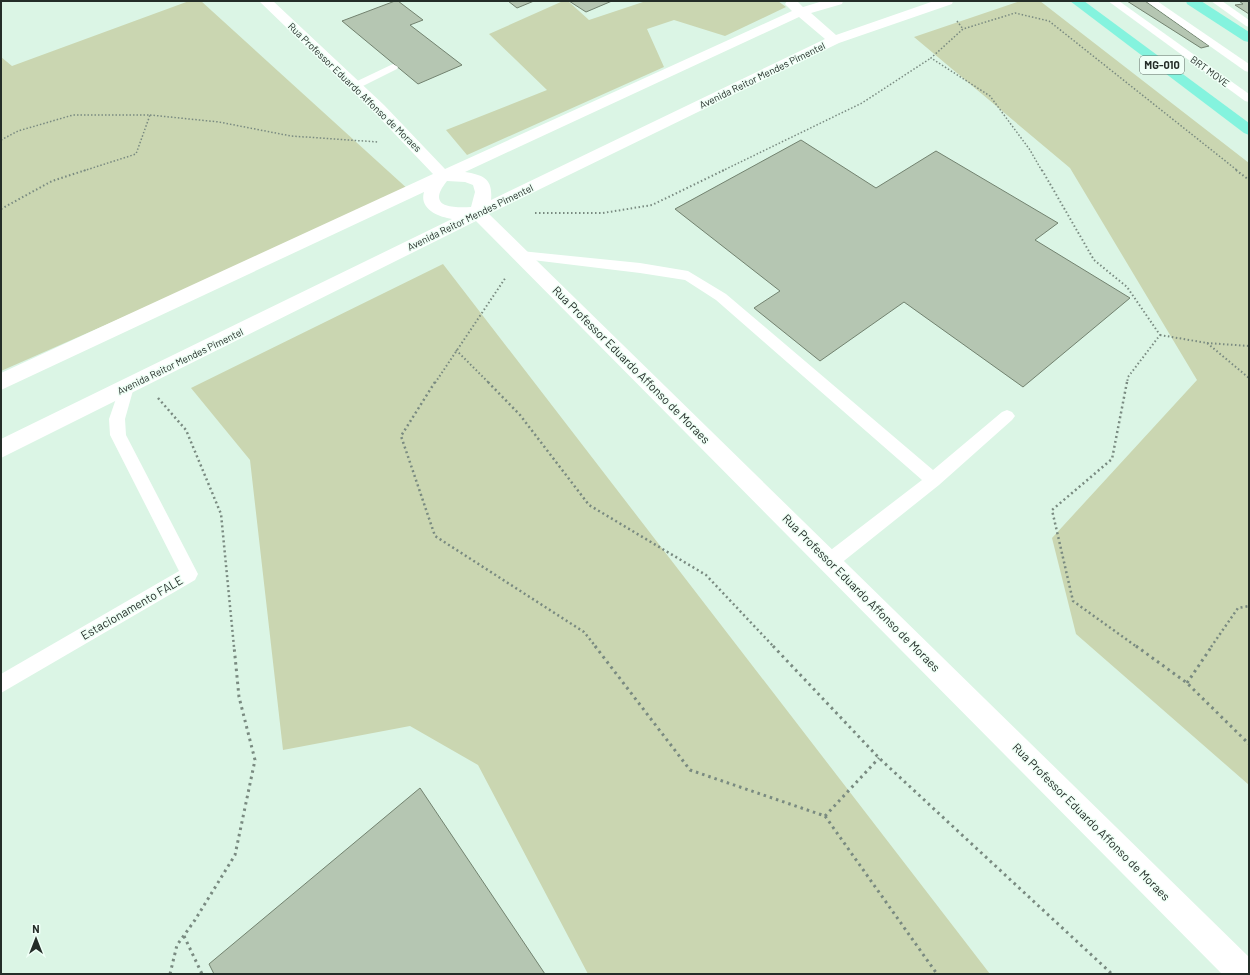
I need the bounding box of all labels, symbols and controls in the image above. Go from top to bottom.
street label: Rua Professor Eduardo Affonso de Moraes [286,20,424,154]
street label: Avenida Reitor Mendes Pimentel [697,39,827,111]
street label: BRT MOVE [1188,53,1232,89]
road number: MG-010 [1140,56,1184,74]
street label: Avenida Reitor Mendes Pimentel [405,181,535,253]
street label: Rua Professor Eduardo Affonso de Moraes [550,283,713,446]
street label: Avenida Reitor Mendes Pimentel [115,325,245,397]
street label: Rua Professor Eduardo Affonso de Moraes [780,511,943,674]
street label: Estacionamento FALE [78,572,185,642]
street label: Rua Professor Eduardo Affonso de Moraes [1010,740,1173,903]
north arrow [16,919,56,959]
text: N [32,922,40,935]

